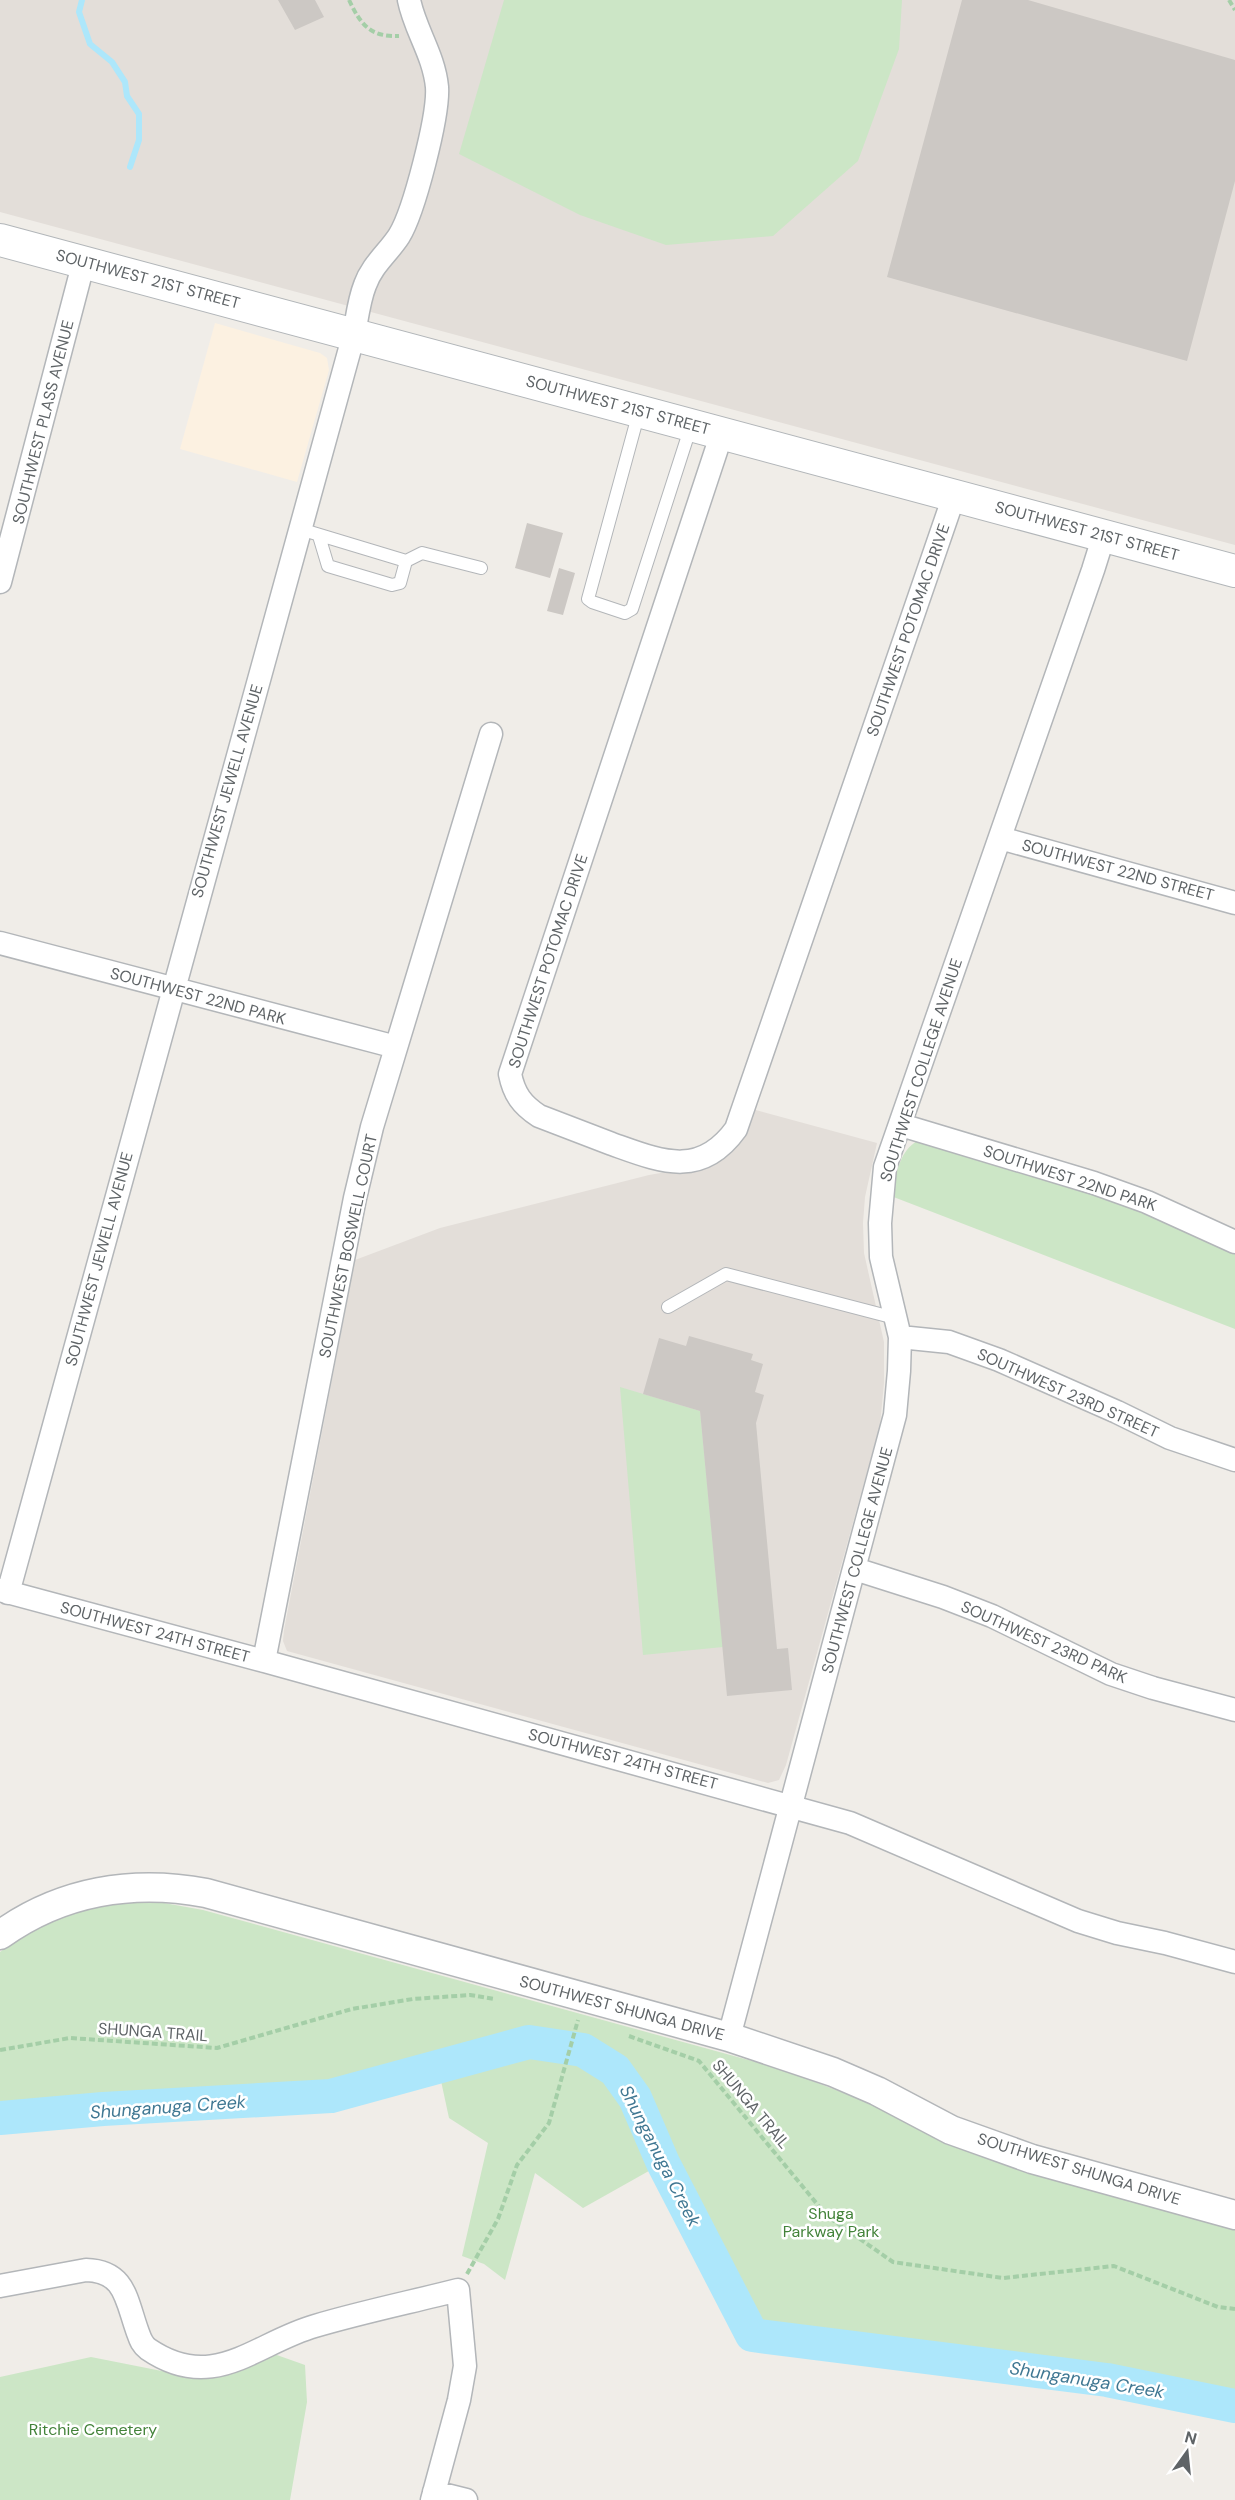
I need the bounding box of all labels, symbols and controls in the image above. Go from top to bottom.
street label: SOUTHWEST 21ST STREET [54,244,242,314]
street label: SOUTHWEST PLASS AVENUE [7,318,79,526]
street label: SOUTHWEST 21ST STREET [524,370,712,440]
street label: SOUTHWEST 21ST STREET [993,496,1181,566]
street label: SOUTHWEST POTOMAC DRIVE [862,521,954,739]
street label: SOUTHWEST JEWELL AVENUE [186,682,268,900]
street label: SOUTHWEST 22ND STREET [1020,834,1216,906]
street label: SOUTHWEST POTOMAC DRIVE [503,851,593,1071]
street label: SOUTHWEST COLLEGE AVENUE [875,956,967,1184]
street label: SOUTHWEST 22ND PARK [108,962,288,1030]
street label: SOUTHWEST BOSWELL COURT [314,1132,382,1360]
street label: SOUTHWEST 22ND PARK [981,1140,1159,1216]
street label: SOUTHWEST JEWELL AVENUE [60,1150,138,1368]
street label: SOUTHWEST 23RD STREET [974,1343,1162,1443]
street label: SOUTHWEST COLLEGE AVENUE [817,1445,897,1675]
street label: SOUTHWEST 23RD PARK [958,1596,1130,1688]
street label: SOUTHWEST 24TH STREET [58,1597,252,1667]
street label: SOUTHWEST 24TH STREET [526,1724,720,1794]
street label: SOUTHWEST SHUNGA DRIVE [517,1970,727,2046]
street label: SHUNGA TRAIL [97,2018,209,2046]
street label: SHUNGA TRAIL [708,2055,794,2153]
water label: Shunganuga Creek [614,2081,706,2232]
water label: Shunganuga Creek [89,2090,248,2124]
street label: SOUTHWEST SHUNGA DRIVE [975,2128,1183,2210]
park label: Shuga Parkway Park [783,2203,879,2242]
water label: Shunganuga Creek [1008,2356,1167,2404]
park label: Ritchie Cemetery [29,2419,157,2440]
north arrow [1157,2422,1217,2482]
text: N [1182,2426,1199,2450]

